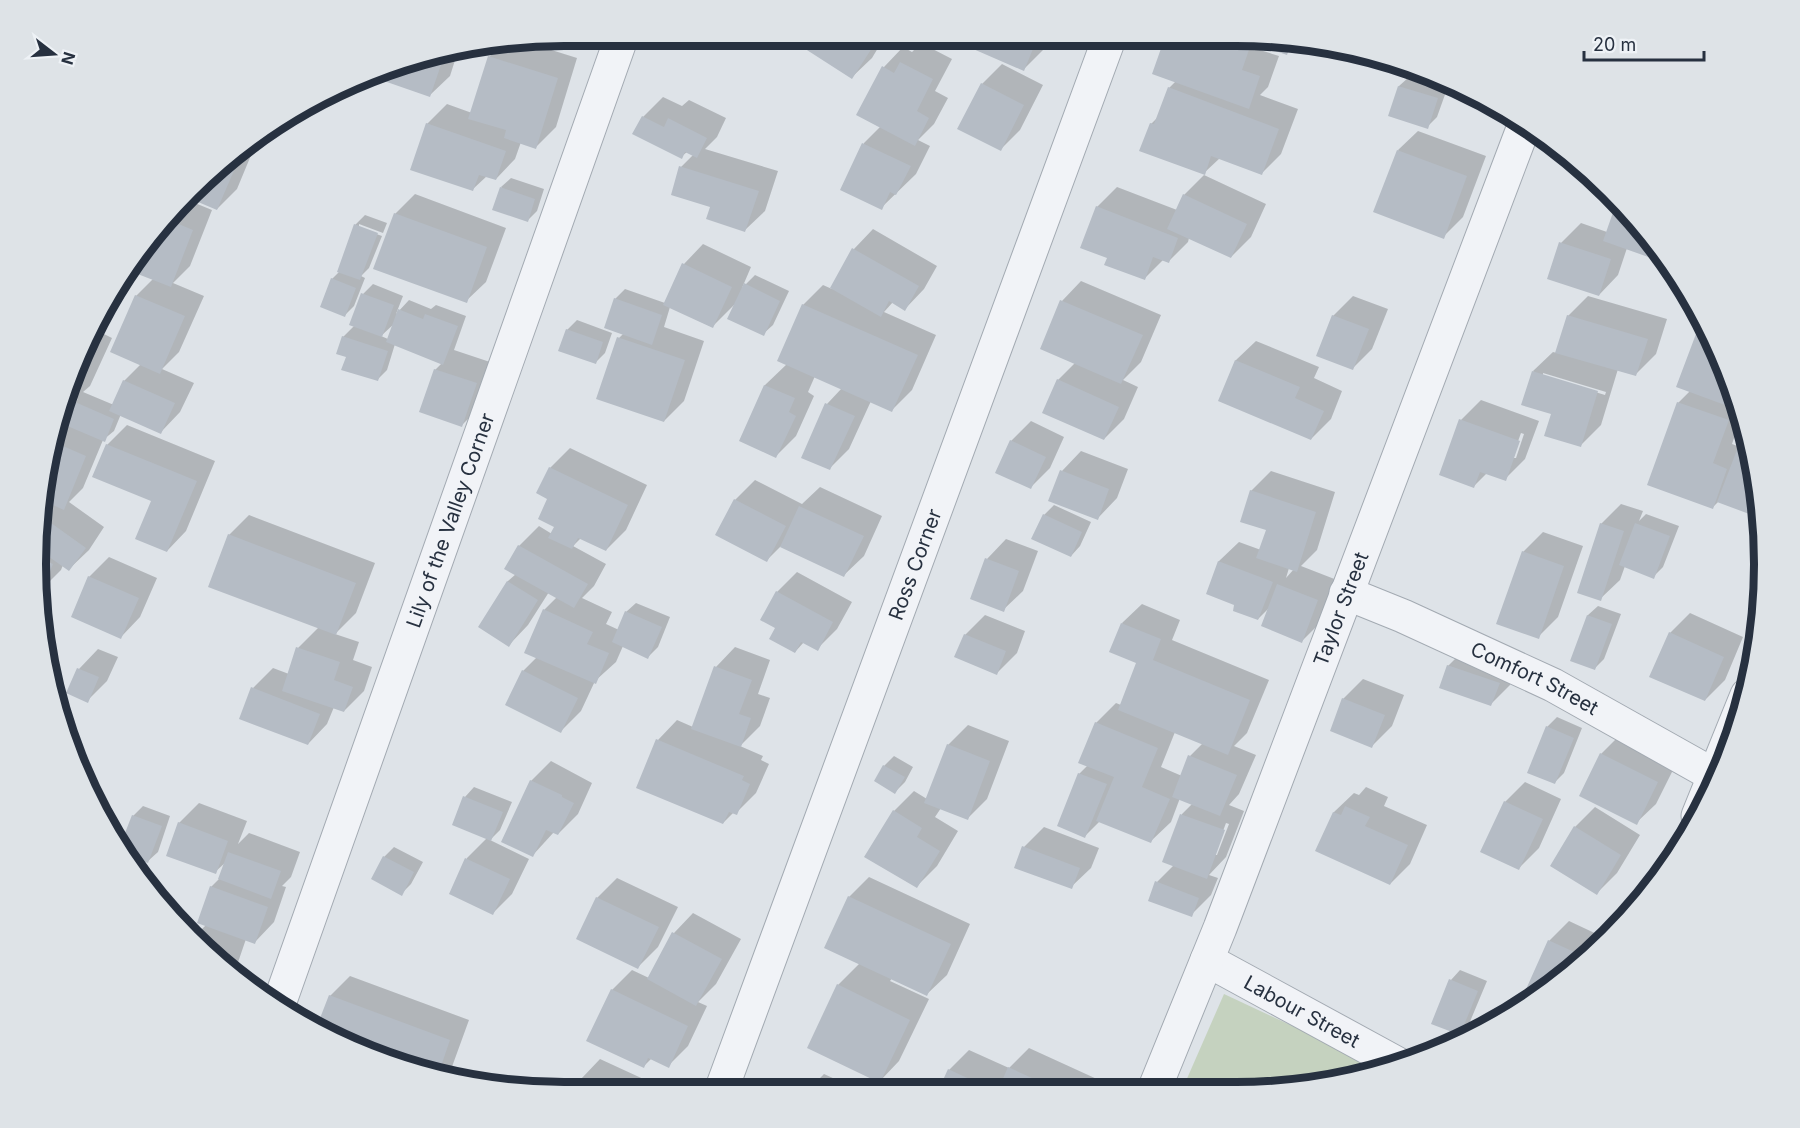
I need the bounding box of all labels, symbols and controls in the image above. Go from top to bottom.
north arrow [24,24,84,84]
scale bar [1584,24,1704,62]
text: 20 m [1593,34,1636,55]
text: N [57,50,80,67]
street label: Lily of the Valley Corner [401,409,500,631]
street label: Ross Corner [884,505,947,623]
street label: Taylor Street [1308,548,1374,670]
street label: Comfort Street [1467,637,1603,720]
street label: Labour Street [1240,970,1364,1053]

